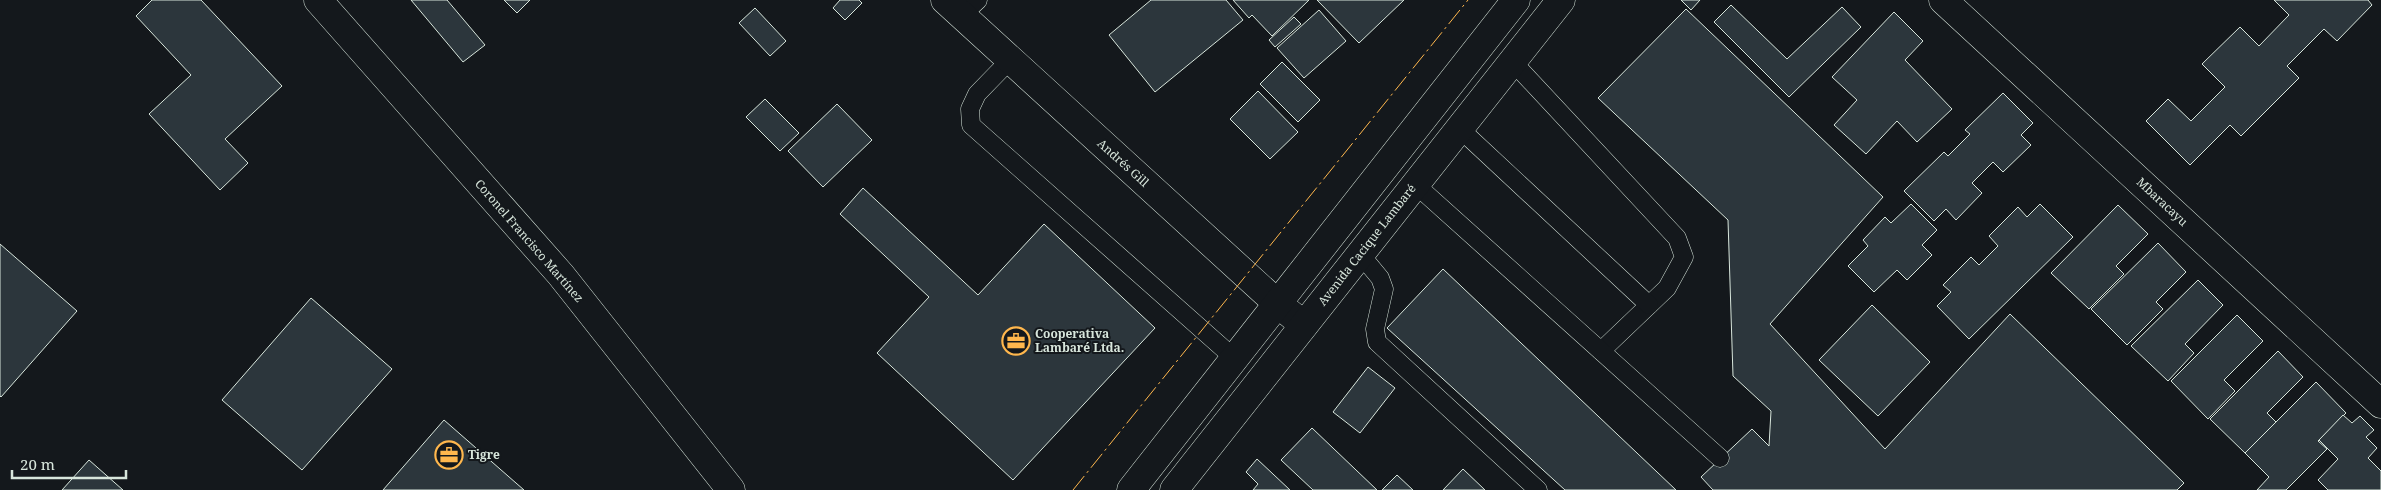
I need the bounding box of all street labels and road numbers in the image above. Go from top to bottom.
street label: Andrés Gill [1094,135,1153,191]
street label: Mbaracayu [2133,173,2192,230]
street label: Coronel Francisco Martínez [471,175,588,306]
street label: Avenida Cacique Lambaré [1314,180,1420,309]

